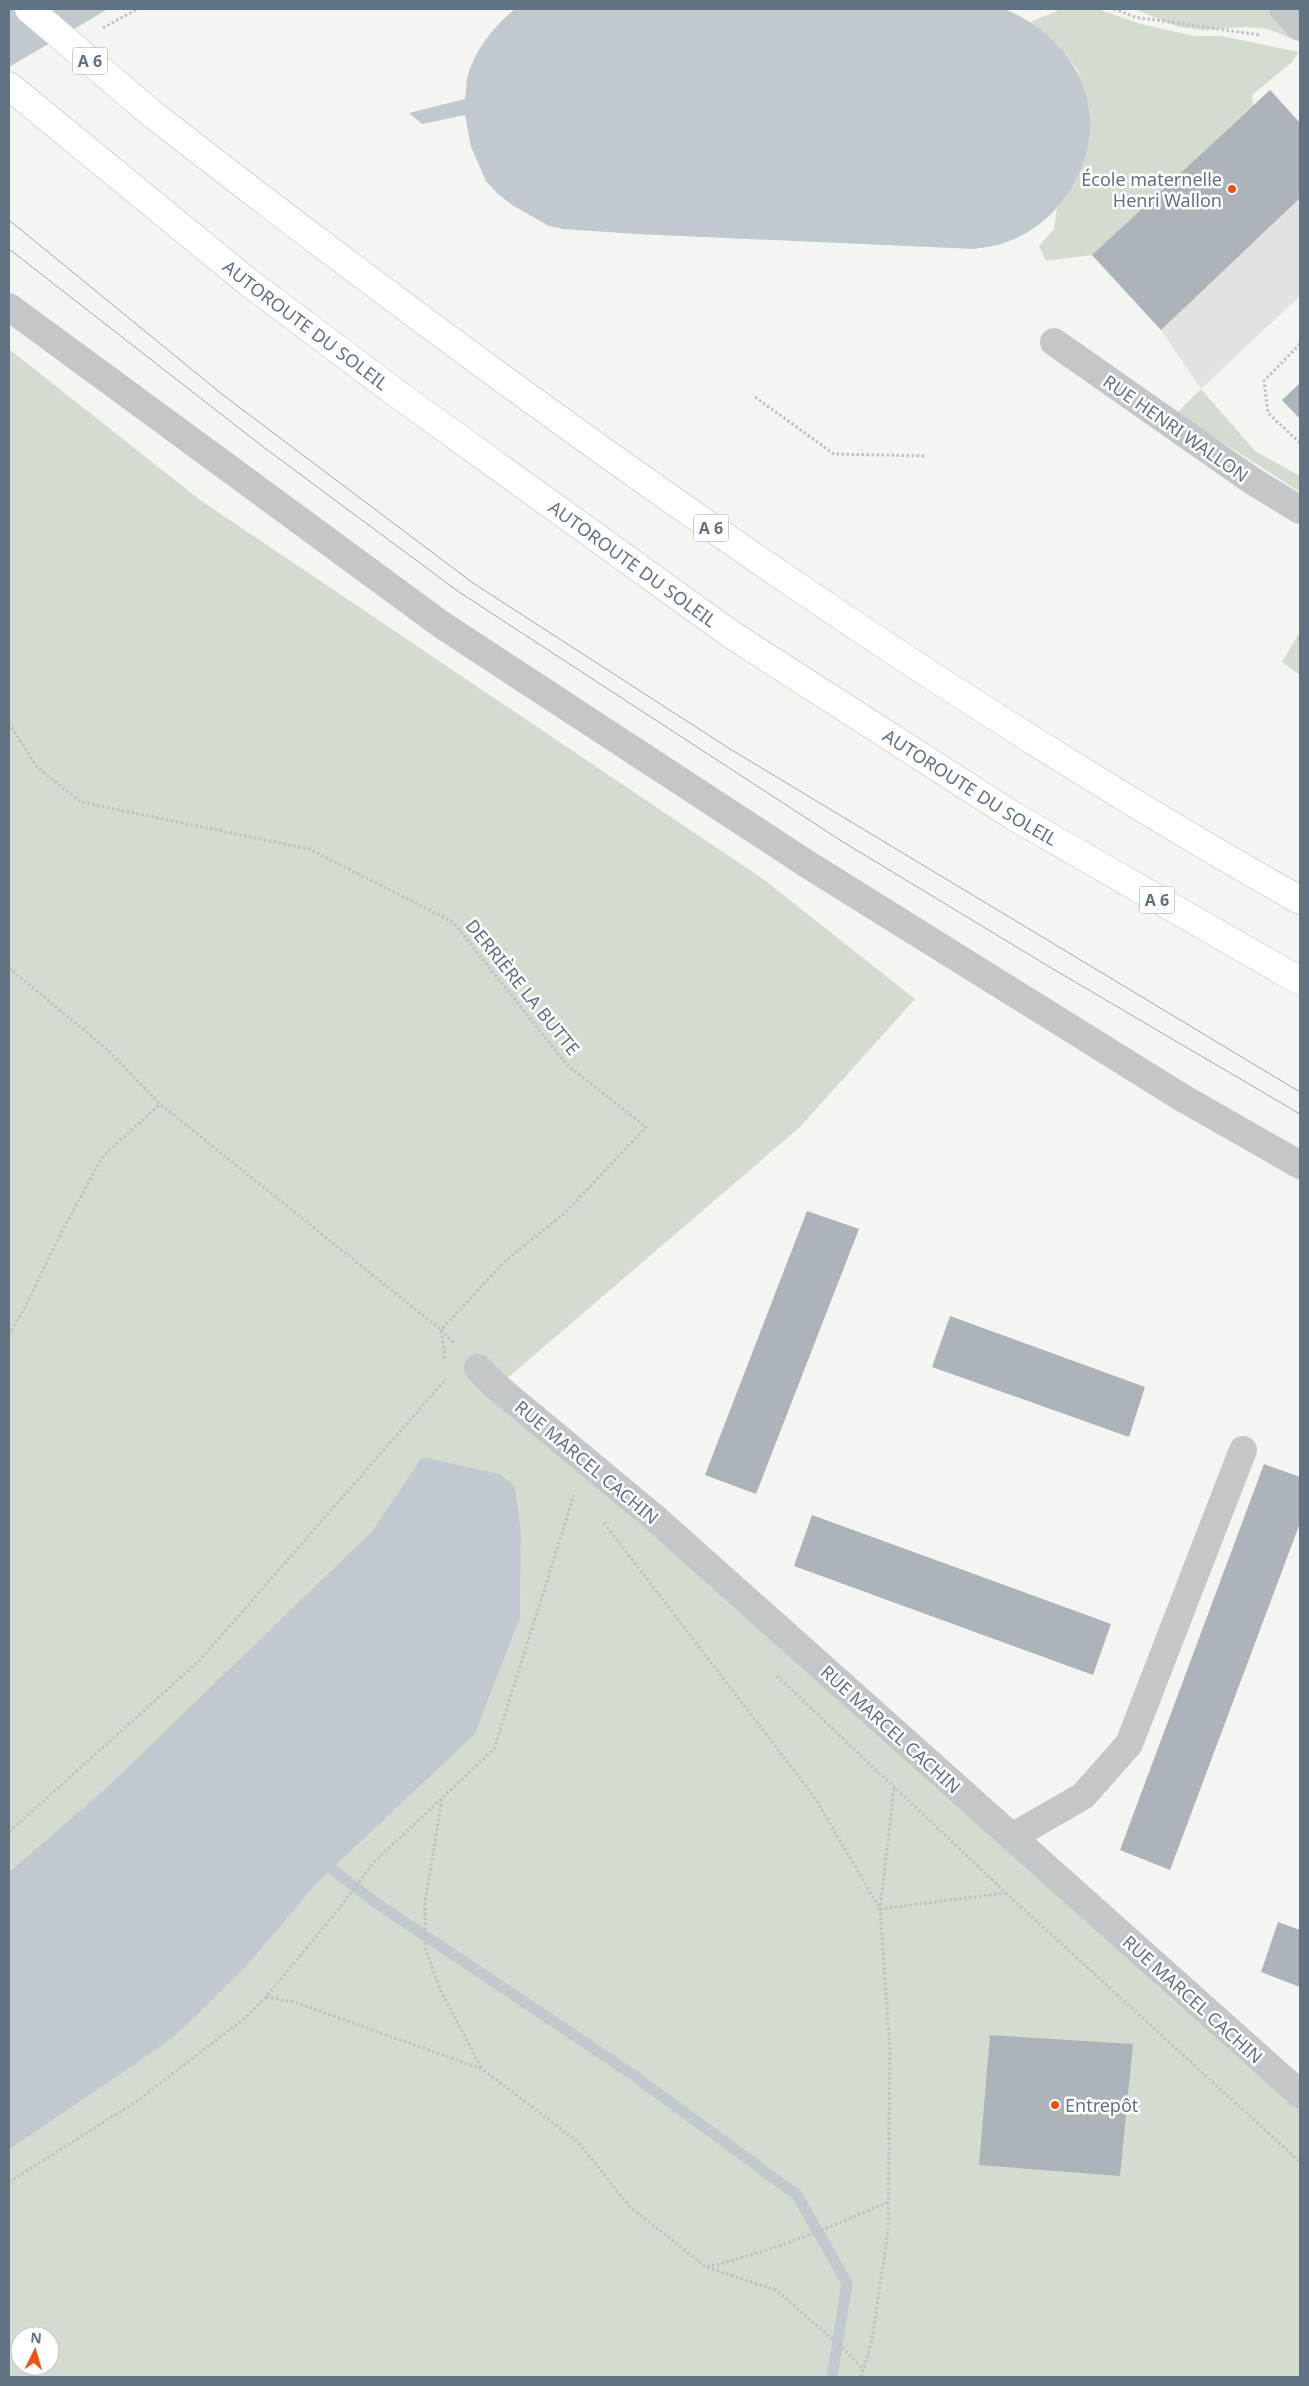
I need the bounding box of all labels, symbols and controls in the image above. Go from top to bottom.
road number: A 6 [72,48,108,74]
place label: École maternelle Henri Wallon [1081,167,1222,212]
marker: École maternelle Henri Wallon [1226,183,1238,195]
street label: AUTOROUTE DU SOLEIL [218,254,393,395]
street label: RUE HENRI WALLON [1099,369,1253,487]
street label: AUTOROUTE DU SOLEIL [544,495,722,632]
road number: A 6 [694,514,728,542]
street label: AUTOROUTE DU SOLEIL [879,723,1062,851]
road number: A 6 [1140,886,1174,914]
street label: DERRIÈRE LA BUTTE [461,914,585,1060]
street label: RUE MARCEL CACHIN [510,1395,664,1529]
street label: RUE MARCEL CACHIN [816,1660,966,1798]
street label: RUE MARCEL CACHIN [1118,1930,1268,2068]
place label: Entrepôt [1065,2093,1139,2117]
marker: Entrepôt [1049,2099,1061,2111]
north arrow [10,2326,60,2376]
text: N [30,2328,43,2348]

